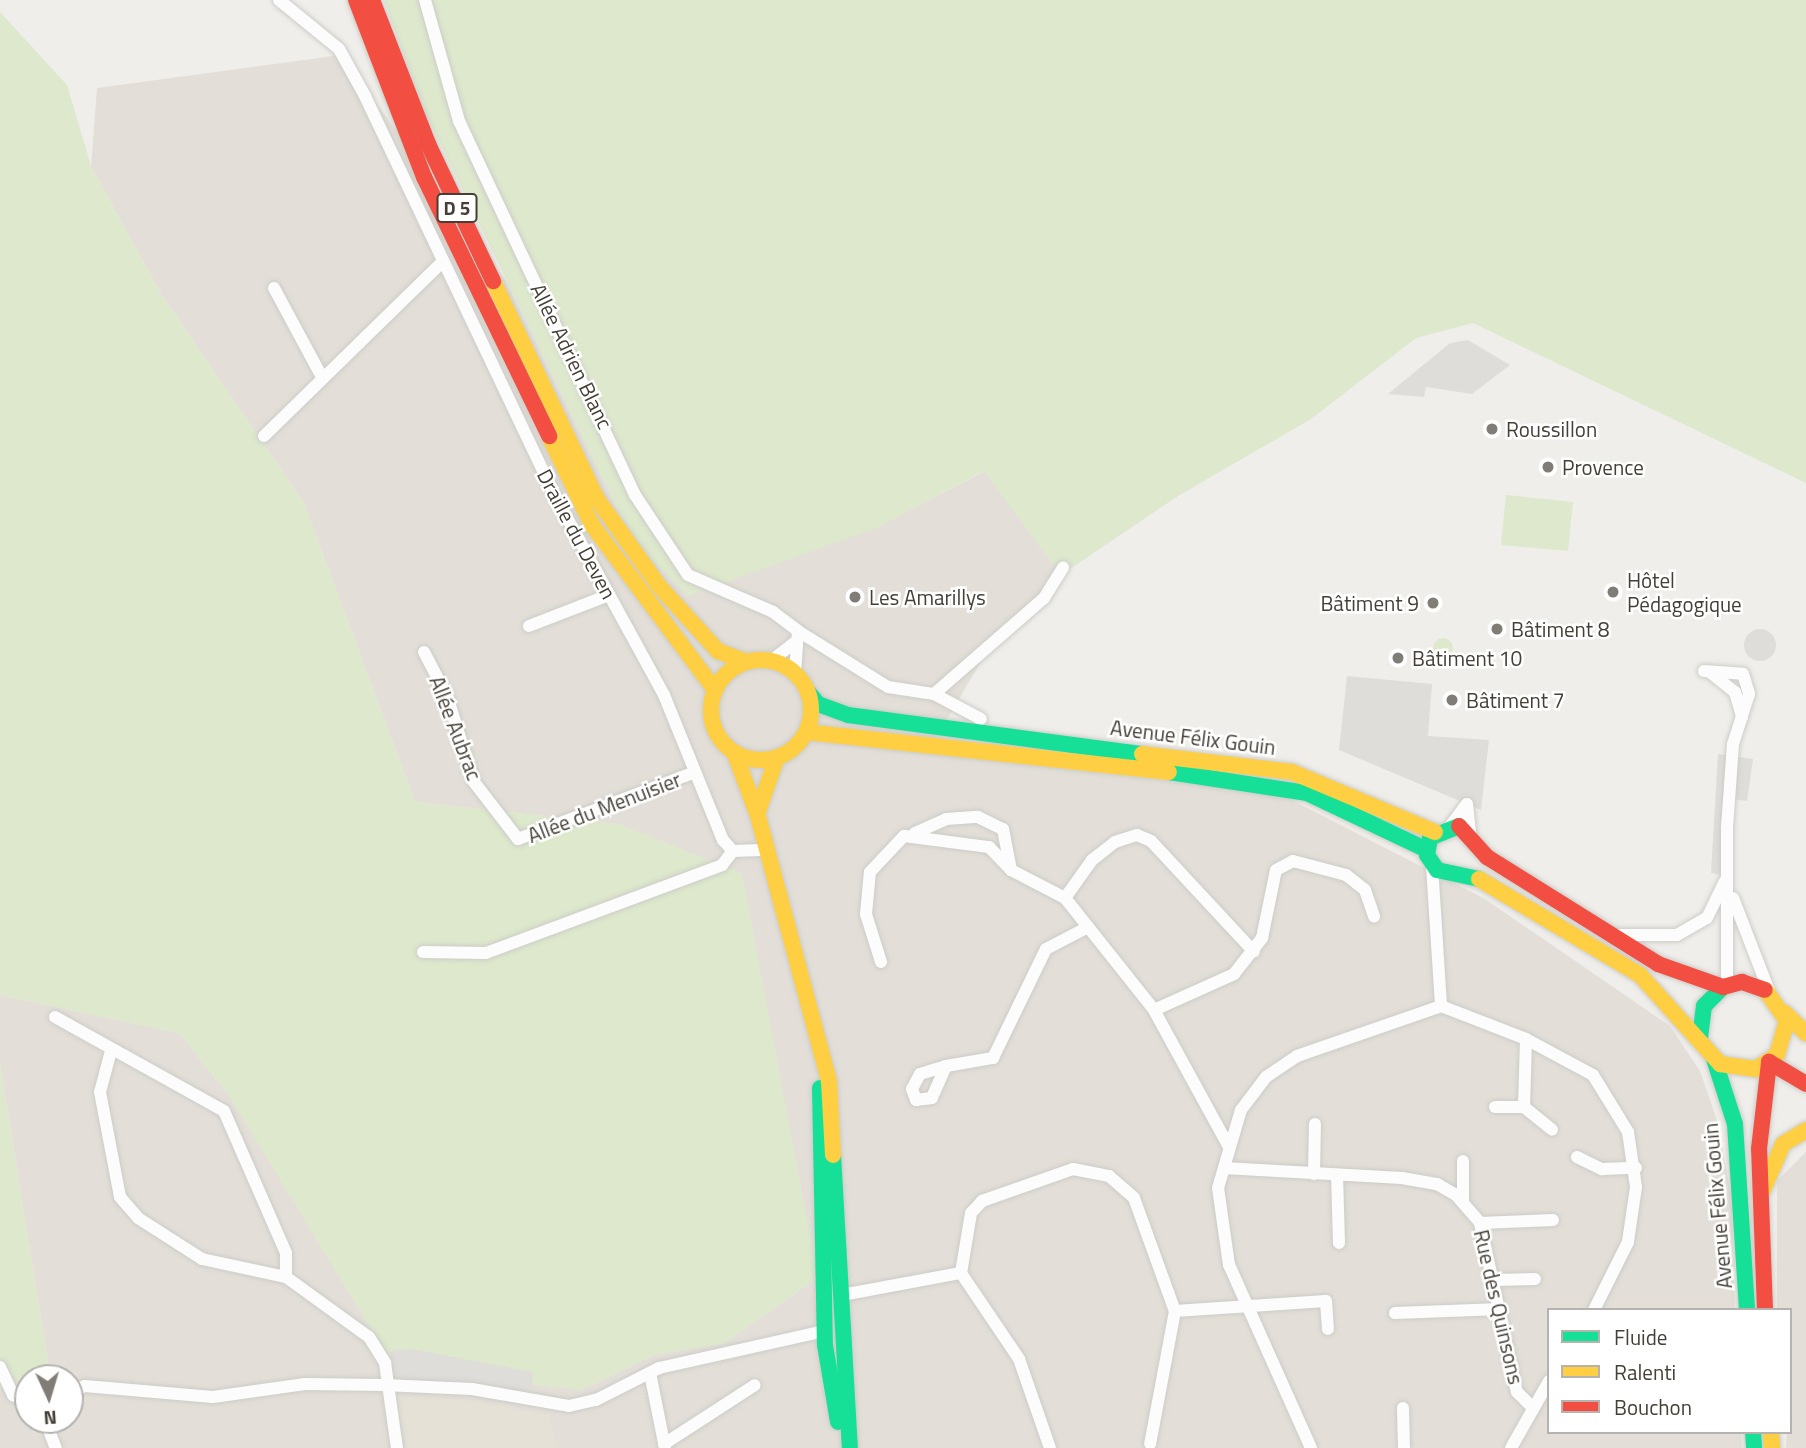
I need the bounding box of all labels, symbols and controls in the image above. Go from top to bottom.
road number: D 5 [436,192,478,224]
street label: Allée Adrien Blanc [526,279,618,433]
place label: Roussillon [1506,416,1597,442]
marker: Roussillon [1484,421,1500,437]
place label: Provence [1562,454,1644,480]
marker: Provence [1540,459,1556,475]
street label: Draille du Deven [532,465,622,603]
place label: Hôtel Pédagogique [1627,567,1742,617]
place label: Les Amarillys [869,584,986,610]
marker: Hôtel Pédagogique [1605,584,1621,600]
marker: Les Amarillys [847,589,863,605]
place label: Bâtiment 9 [1320,590,1419,616]
marker: Bâtiment 9 [1425,595,1441,611]
place label: Bâtiment 8 [1511,616,1610,642]
marker: Bâtiment 8 [1489,621,1505,637]
place label: Bâtiment 10 [1412,645,1522,671]
marker: Bâtiment 10 [1390,650,1406,666]
street label: Allée Aubrac [425,672,487,784]
place label: Bâtiment 7 [1466,687,1565,713]
marker: Bâtiment 7 [1444,692,1460,708]
street label: Avenue Félix Gouin [1109,714,1277,760]
street label: Allée du Menuisier [524,766,684,848]
street label: Avenue Félix Gouin [1697,1122,1737,1290]
street label: Rue des Quinsons [1469,1227,1529,1387]
legend [1547,1308,1792,1434]
text: Fluide [1614,1321,1667,1353]
text: Ralenti [1614,1356,1676,1388]
north arrow [14,1364,84,1434]
text: Bouchon [1614,1391,1692,1423]
text: N [43,1404,58,1433]

